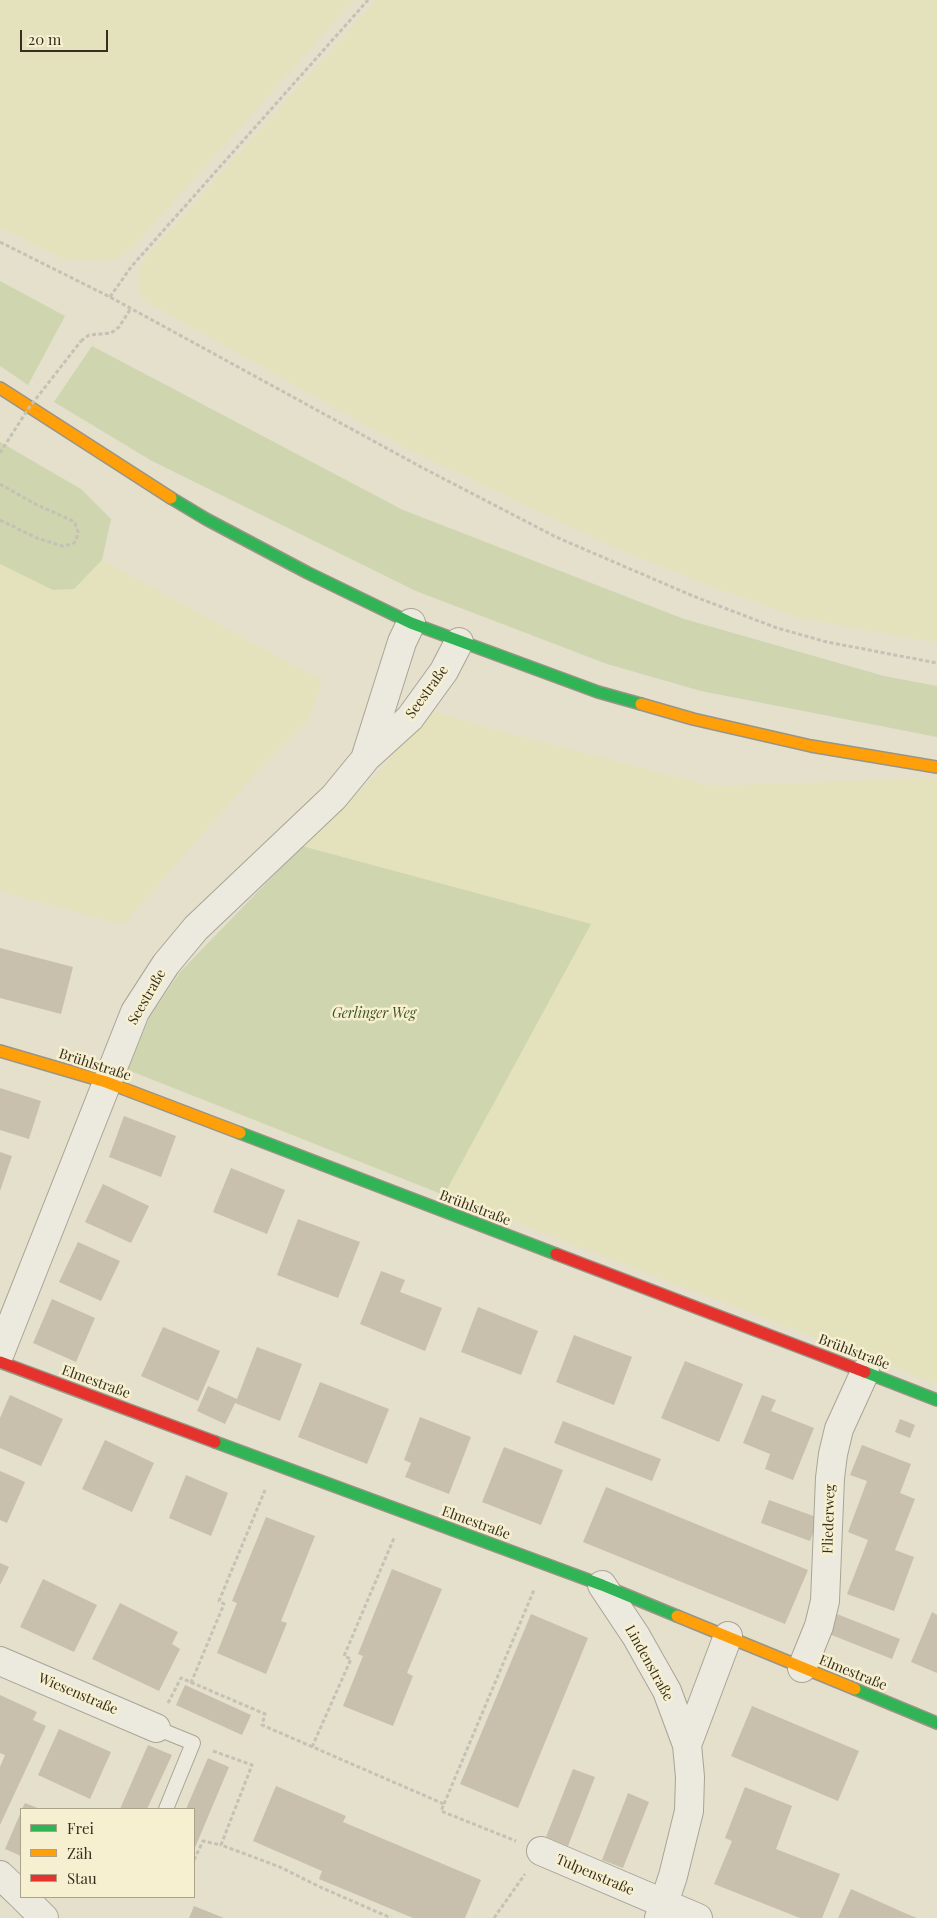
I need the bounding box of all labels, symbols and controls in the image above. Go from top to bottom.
scale bar [22,20,110,52]
text: 20 m [28,29,61,49]
street label: Seestraße [402,662,452,722]
street label: Seestraße [124,966,170,1028]
park label: Gerlinger Weg [332,1006,416,1022]
street label: Brühlstraße [57,1045,133,1085]
street label: Brühlstraße [437,1187,513,1229]
street label: Brühlstraße [816,1331,892,1373]
street label: Elmestraße [59,1362,133,1402]
street label: Fliederweg [819,1484,839,1554]
street label: Elmestraße [439,1503,513,1543]
street label: Lindenstraße [621,1622,677,1704]
street label: Elmestraße [817,1652,889,1694]
street label: Wiesenstraße [36,1670,120,1718]
legend [20,1808,195,1898]
text: Frei [67,1818,94,1838]
text: Zäh [67,1843,92,1863]
street label: Tulpenstraße [553,1851,637,1899]
text: Stau [67,1868,97,1888]

